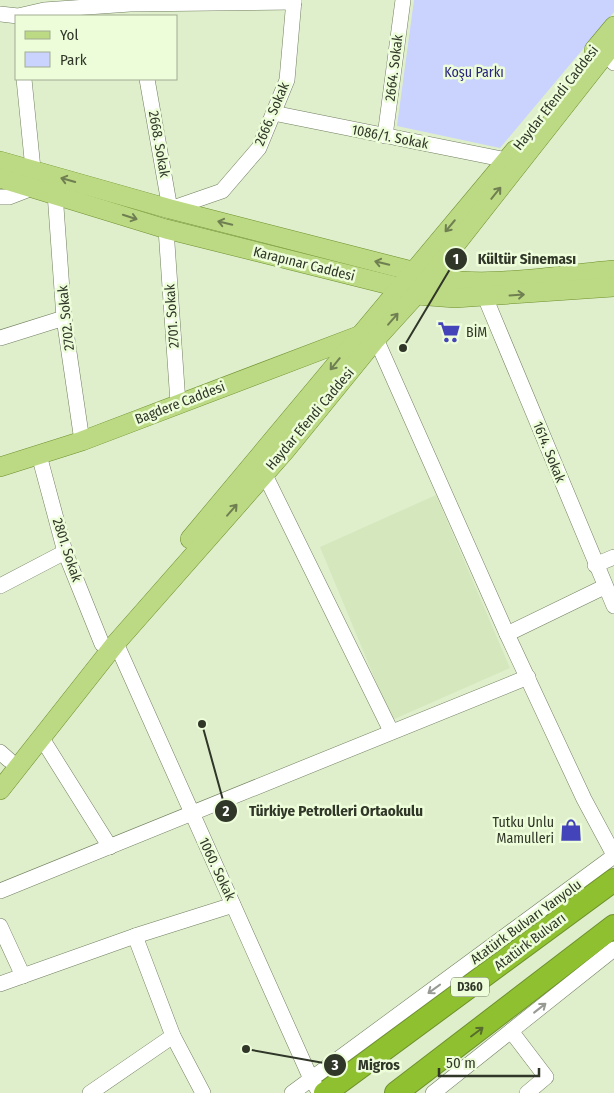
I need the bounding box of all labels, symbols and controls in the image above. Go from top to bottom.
legend [15,15,178,80]
text: Yol [60,26,78,44]
street label: 2664. Sokak [381,33,407,102]
street label: Haydar Efendi Caddesi [510,42,602,154]
text: Park [60,51,87,69]
park label: Koşu Parkı [444,64,504,81]
street label: 2666. Sokak [251,79,293,148]
street label: 2668. Sokak [145,109,173,179]
street label: 1086/1. Sokak [350,121,430,153]
one-way arrow [60,174,76,184]
one-way arrow [491,187,502,200]
one-way arrow [122,213,138,223]
one-way arrow [217,218,233,227]
one-way arrow [445,219,456,232]
street label: Karapınar Caddesi [251,243,357,285]
callout: Kültür Sineması [443,244,587,274]
text: 1 [453,250,459,268]
text: Kültür Sineması [478,250,576,268]
one-way arrow [374,258,390,267]
street label: 2701. Sokak [161,283,183,349]
street label: 2702. Sokak [54,284,78,351]
one-way arrow [508,290,524,299]
one-way arrow [388,312,399,325]
supermarket icon: BİM [436,319,462,345]
place label: BİM [466,324,487,341]
one-way arrow [330,358,341,371]
street label: Haydar Efendi Caddesi [262,364,358,474]
street label: Bagdere Caddesi [133,378,227,428]
street label: 1614. Sokak [529,419,569,485]
one-way arrow [226,503,238,516]
street label: 2801. Sokak [49,516,85,584]
callout: Türkiye Petrolleri Ortaokulu [214,796,433,826]
text: 2 [222,802,230,820]
text: Türkiye Petrolleri Ortaokulu [249,802,423,820]
place label: Tutku Unlu Mamulleri [493,814,554,847]
shop icon: Tutku Unlu Mamulleri [558,817,584,843]
street label: 1060. Sokak [195,835,239,903]
street label: Atatürk Bulvarı Yanyolu [467,876,585,968]
street label: Atatürk Bulvarı [491,910,569,974]
road number: D360 [451,978,489,996]
one-way arrow [427,984,441,994]
one-way arrow [533,1002,546,1013]
one-way arrow [470,1027,484,1037]
scale bar [439,1046,539,1078]
callout: Migros [323,1050,409,1080]
text: 50 m [446,1054,476,1072]
text: 3 [330,1056,339,1074]
text: Migros [358,1056,400,1074]

